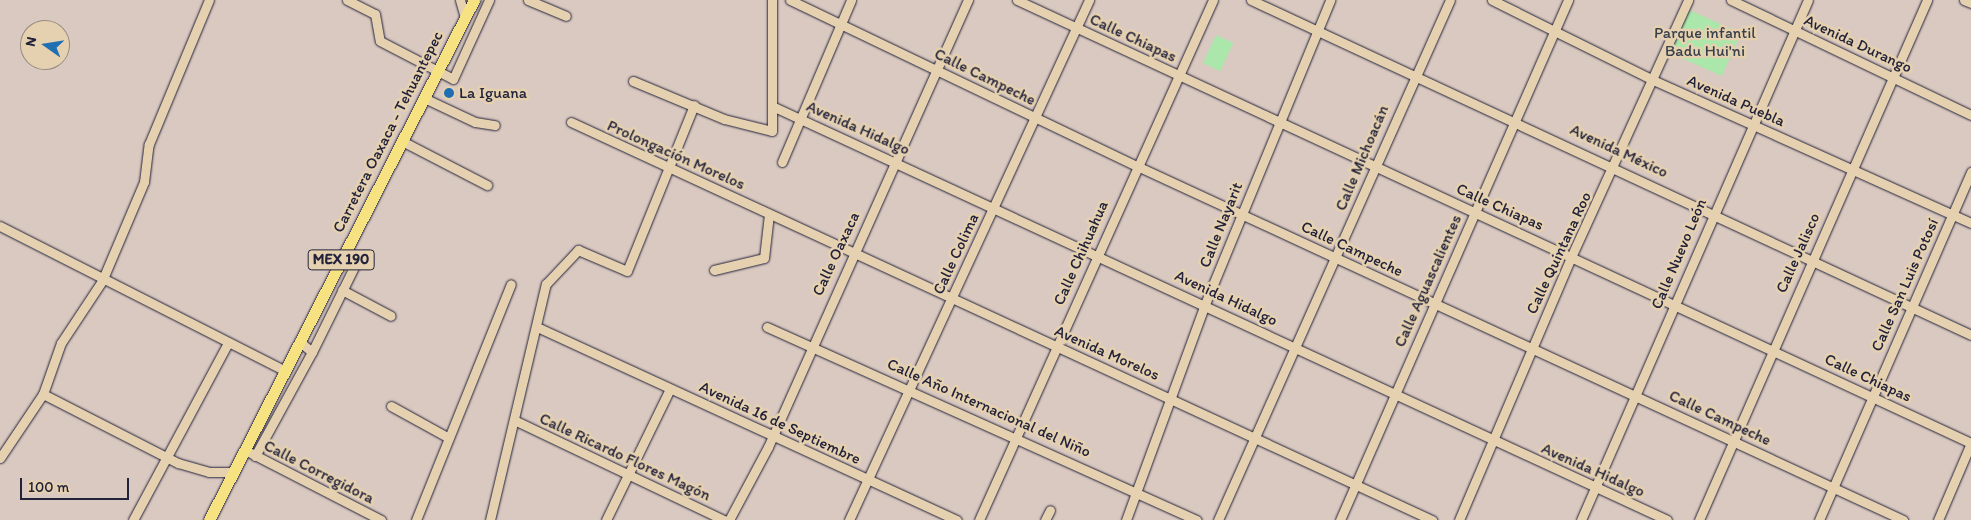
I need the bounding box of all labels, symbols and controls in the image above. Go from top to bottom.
street label: Calle Chiapas [1087,10,1179,66]
street label: Avenida Durango [1801,11,1915,77]
north arrow [20,20,70,70]
park label: Parque infantil Badu Hui'ni [1654,23,1756,61]
street label: Carretera Oaxaca - Tehuantepec [329,29,447,235]
text: N [22,35,40,48]
street label: Calle Campeche [931,44,1039,110]
street label: Avenida Puebla [1684,71,1788,131]
place label: La Iguana [459,83,527,103]
marker: La Iguana [443,87,455,99]
street label: Avenida Hidalgo [803,97,913,159]
street label: Calle Michoacán [1331,102,1393,214]
street label: Prolongación Morelos [604,116,748,194]
street label: Avenida México [1567,120,1671,182]
street label: Calle Chiapas [1454,179,1546,235]
street label: Calle Nayarit [1195,180,1247,270]
street label: Calle Quintana Roo [1522,188,1596,318]
street label: Calle Nuevo León [1647,196,1711,312]
street label: Calle Chihuahua [1049,198,1113,308]
street label: Calle Oaxaca [808,209,864,299]
street label: Calle Colima [929,210,983,298]
street label: Calle Jalisco [1772,210,1824,296]
street label: Calle Aguascalientes [1390,212,1466,350]
street label: Calle San Luis Potosí [1867,216,1943,354]
street label: Calle Campeche [1298,217,1406,281]
road number: MEX 190 [307,248,375,272]
street label: Avenida Hidalgo [1172,266,1280,330]
street label: Avenida Morelos [1052,321,1162,385]
street label: Calle Chiapas [1822,350,1914,406]
street label: Calle Año Internacional del Niño [883,354,1095,462]
street label: Avenida 16 de Septiembre [696,377,864,469]
street label: Calle Campeche [1666,386,1774,450]
street label: Calle Ricardo Flores Magón [537,409,713,505]
street label: Calle Corregidora [261,436,377,508]
street label: Avenida Hidalgo [1538,439,1648,501]
scale bar [22,468,131,500]
text: 100 m [28,478,69,496]

